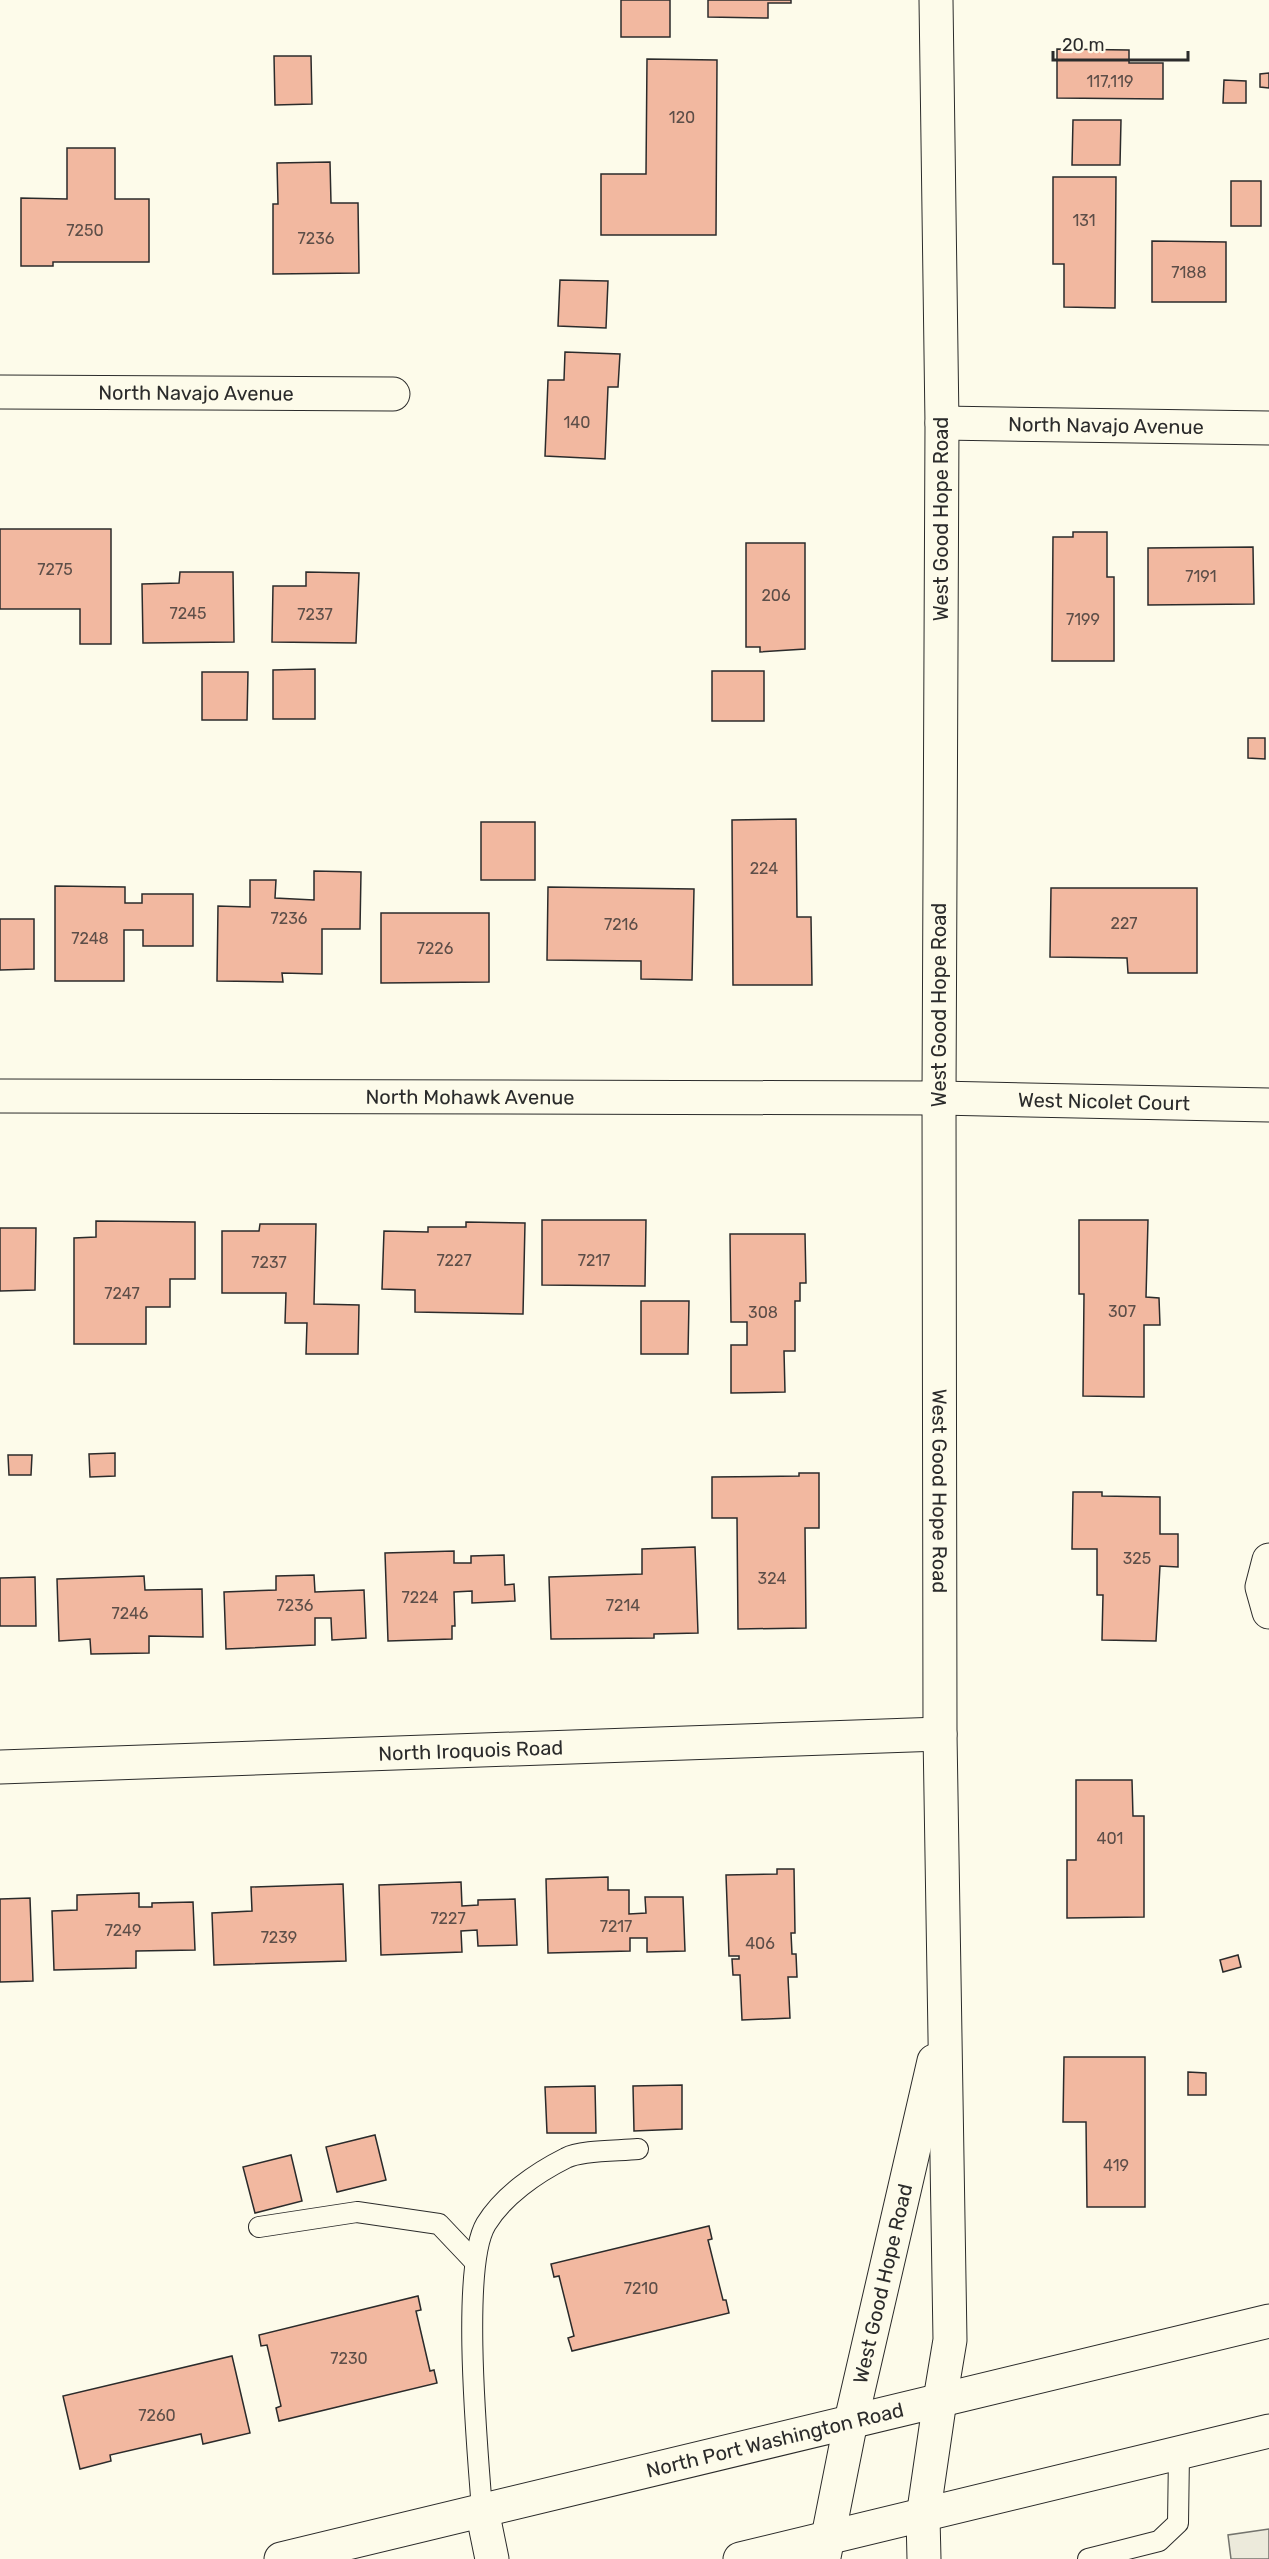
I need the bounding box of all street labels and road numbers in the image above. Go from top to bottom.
street label: North Navajo Avenue [98,380,294,405]
street label: North Navajo Avenue [1008,412,1204,439]
street label: West Good Hope Road [929,417,953,621]
street label: West Good Hope Road [927,903,951,1107]
street label: North Mohawk Avenue [365,1085,575,1109]
street label: West Nicolet Court [1018,1088,1190,1115]
street label: West Good Hope Road [927,1389,952,1593]
street label: North Iroquois Road [378,1735,564,1766]
street label: West Good Hope Road [848,2181,917,2386]
street label: North Port Washington Road [644,2397,906,2483]

